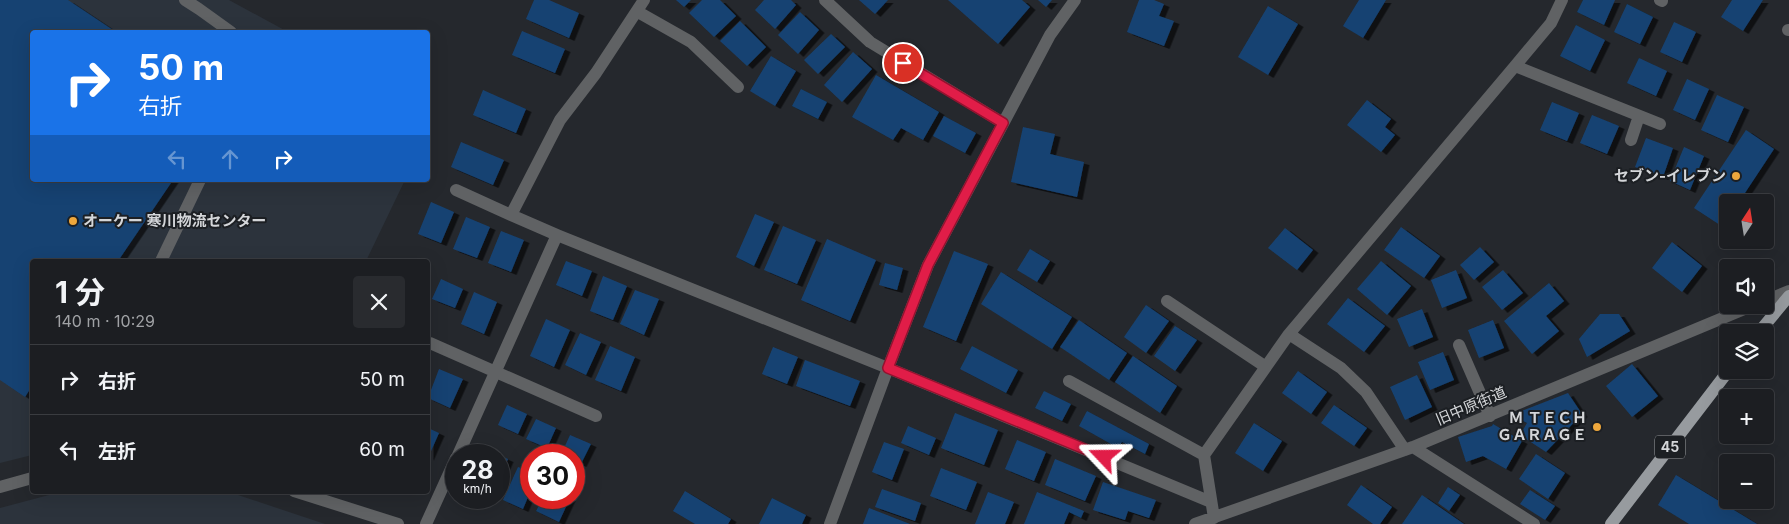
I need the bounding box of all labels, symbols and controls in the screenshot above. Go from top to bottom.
pin [882,42,924,84]
text: 50 m [138,46,224,88]
icon: arrive [889,49,917,77]
icon: right [55,50,120,115]
text: 右折 [138,93,182,119]
icon: left [163,145,191,173]
icon: ahead [216,145,244,173]
icon: right [269,145,297,173]
place label: セブン-イレブン [1614,166,1726,185]
marker: セブン-イレブン [1730,170,1742,182]
north arrow [1719,194,1774,249]
map controls [1719,194,1774,509]
place label: オーケー 寒川物流センター [83,211,267,230]
marker: オーケー 寒川物流センター [67,215,79,227]
button: sound [1719,259,1774,314]
text: 1 分 [55,274,105,310]
button: close [353,276,405,328]
text: 140 m · 10:29 [55,311,155,331]
button: layers [1719,324,1774,379]
icon: right [55,366,83,394]
text: 50 m [359,368,405,391]
text: 右折 [98,370,136,393]
street label: 旧中原街道 [1433,382,1509,429]
button: + [1719,389,1774,444]
place label: Ｍ ＴＥＣＨ ＧＡＲＡＧＥ [1497,408,1587,444]
marker: Ｍ ＴＥＣＨ ＧＡＲＡＧＥ [1591,421,1603,433]
position arrow [1077,430,1129,482]
icon: left [55,436,83,464]
road number: 45 [1655,436,1685,458]
text: 60 m [359,438,405,461]
text: 左折 [98,440,136,463]
speed limit sign: 30 [520,444,585,509]
button: − [1719,454,1774,509]
text: 28 [461,455,494,485]
text: km/h [463,481,492,496]

